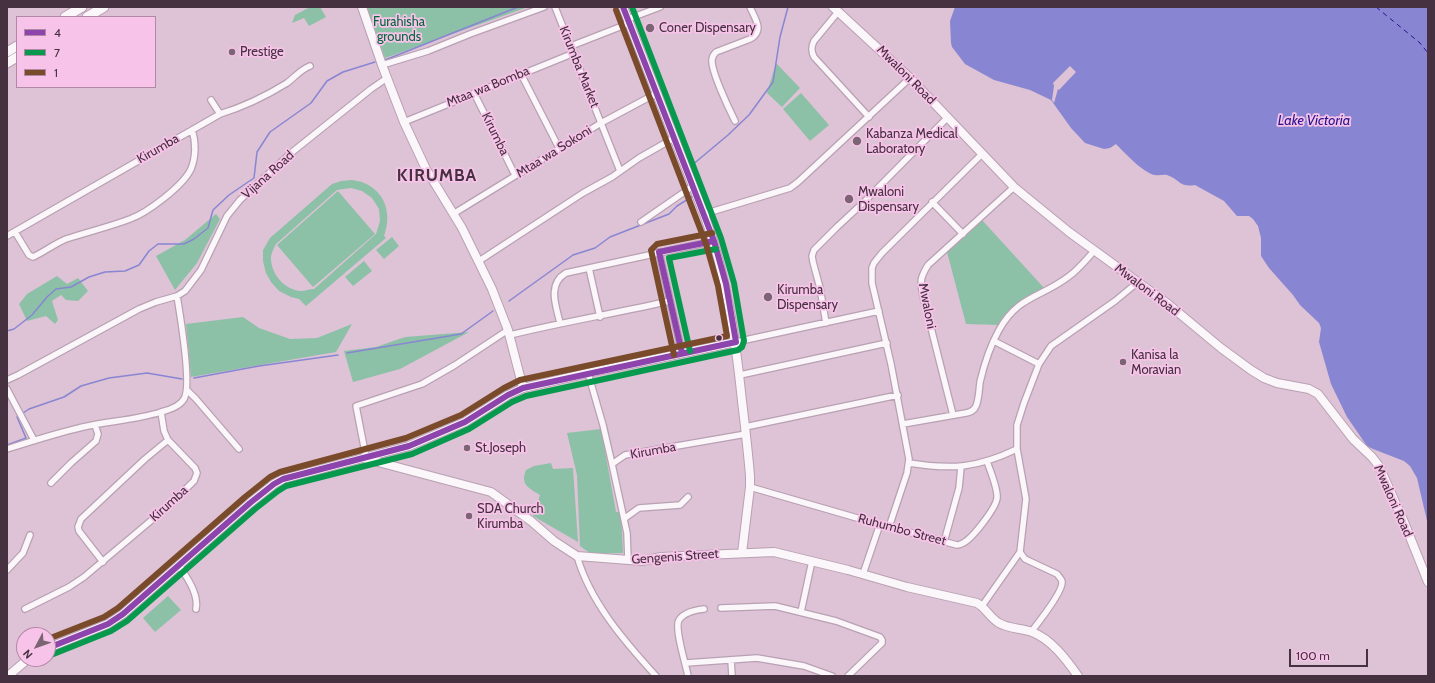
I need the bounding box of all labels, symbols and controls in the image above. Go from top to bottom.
park label: Furahisha grounds [373,14,425,45]
legend [16,16,156,88]
place label: Coner Dispensary [659,20,756,36]
marker: Coner Dispensary [644,22,656,34]
street label: Kirumba Market [556,24,602,110]
text: 4 [54,25,61,40]
street label: Mwaloni Road [873,42,939,108]
place label: Prestige [240,44,284,60]
text: 7 [54,45,60,60]
marker: Prestige [227,47,237,57]
street label: Mtaa wa Bomba [444,63,532,111]
text: 1 [54,65,58,80]
street label: Kirumba [478,110,512,158]
water label: Lake Victoria [1278,113,1350,129]
street label: Mtaa wa Sokoni [513,123,595,181]
place label: Kabanza Medical Laboratory [866,126,958,157]
street label: Kirumba [134,131,182,167]
marker: Kabanza Medical Laboratory [851,135,863,147]
street label: Vijana Road [239,147,297,203]
district label: KIRUMBA [397,166,477,186]
place label: Mwaloni Dispensary [858,184,919,215]
marker: Mwaloni Dispensary [843,193,855,205]
street label: Mwaloni Road [1111,261,1183,319]
place label: Kirumba Dispensary [777,282,838,313]
street label: Mwaloni [915,282,939,330]
marker: Kirumba Dispensary [762,291,774,303]
unlabelled marker [714,333,724,343]
place label: Kanisa la Moravian [1131,347,1181,378]
marker: Kanisa la Moravian [1118,357,1128,367]
street label: Kirumba [629,439,677,463]
place label: St.Joseph [475,440,526,456]
marker: St.Joseph [462,443,472,453]
street label: Mwaloni Road [1370,463,1416,539]
street label: Kirumba [147,483,191,525]
place label: SDA Church Kirumba [477,501,544,532]
marker: SDA Church Kirumba [464,511,474,521]
street label: Ruhumbo Street [856,511,948,549]
street label: Gengenis Street [631,546,719,568]
north arrow [16,627,56,667]
scale bar [1291,641,1370,667]
text: N [20,647,36,662]
text: 100 m [1296,648,1330,663]

